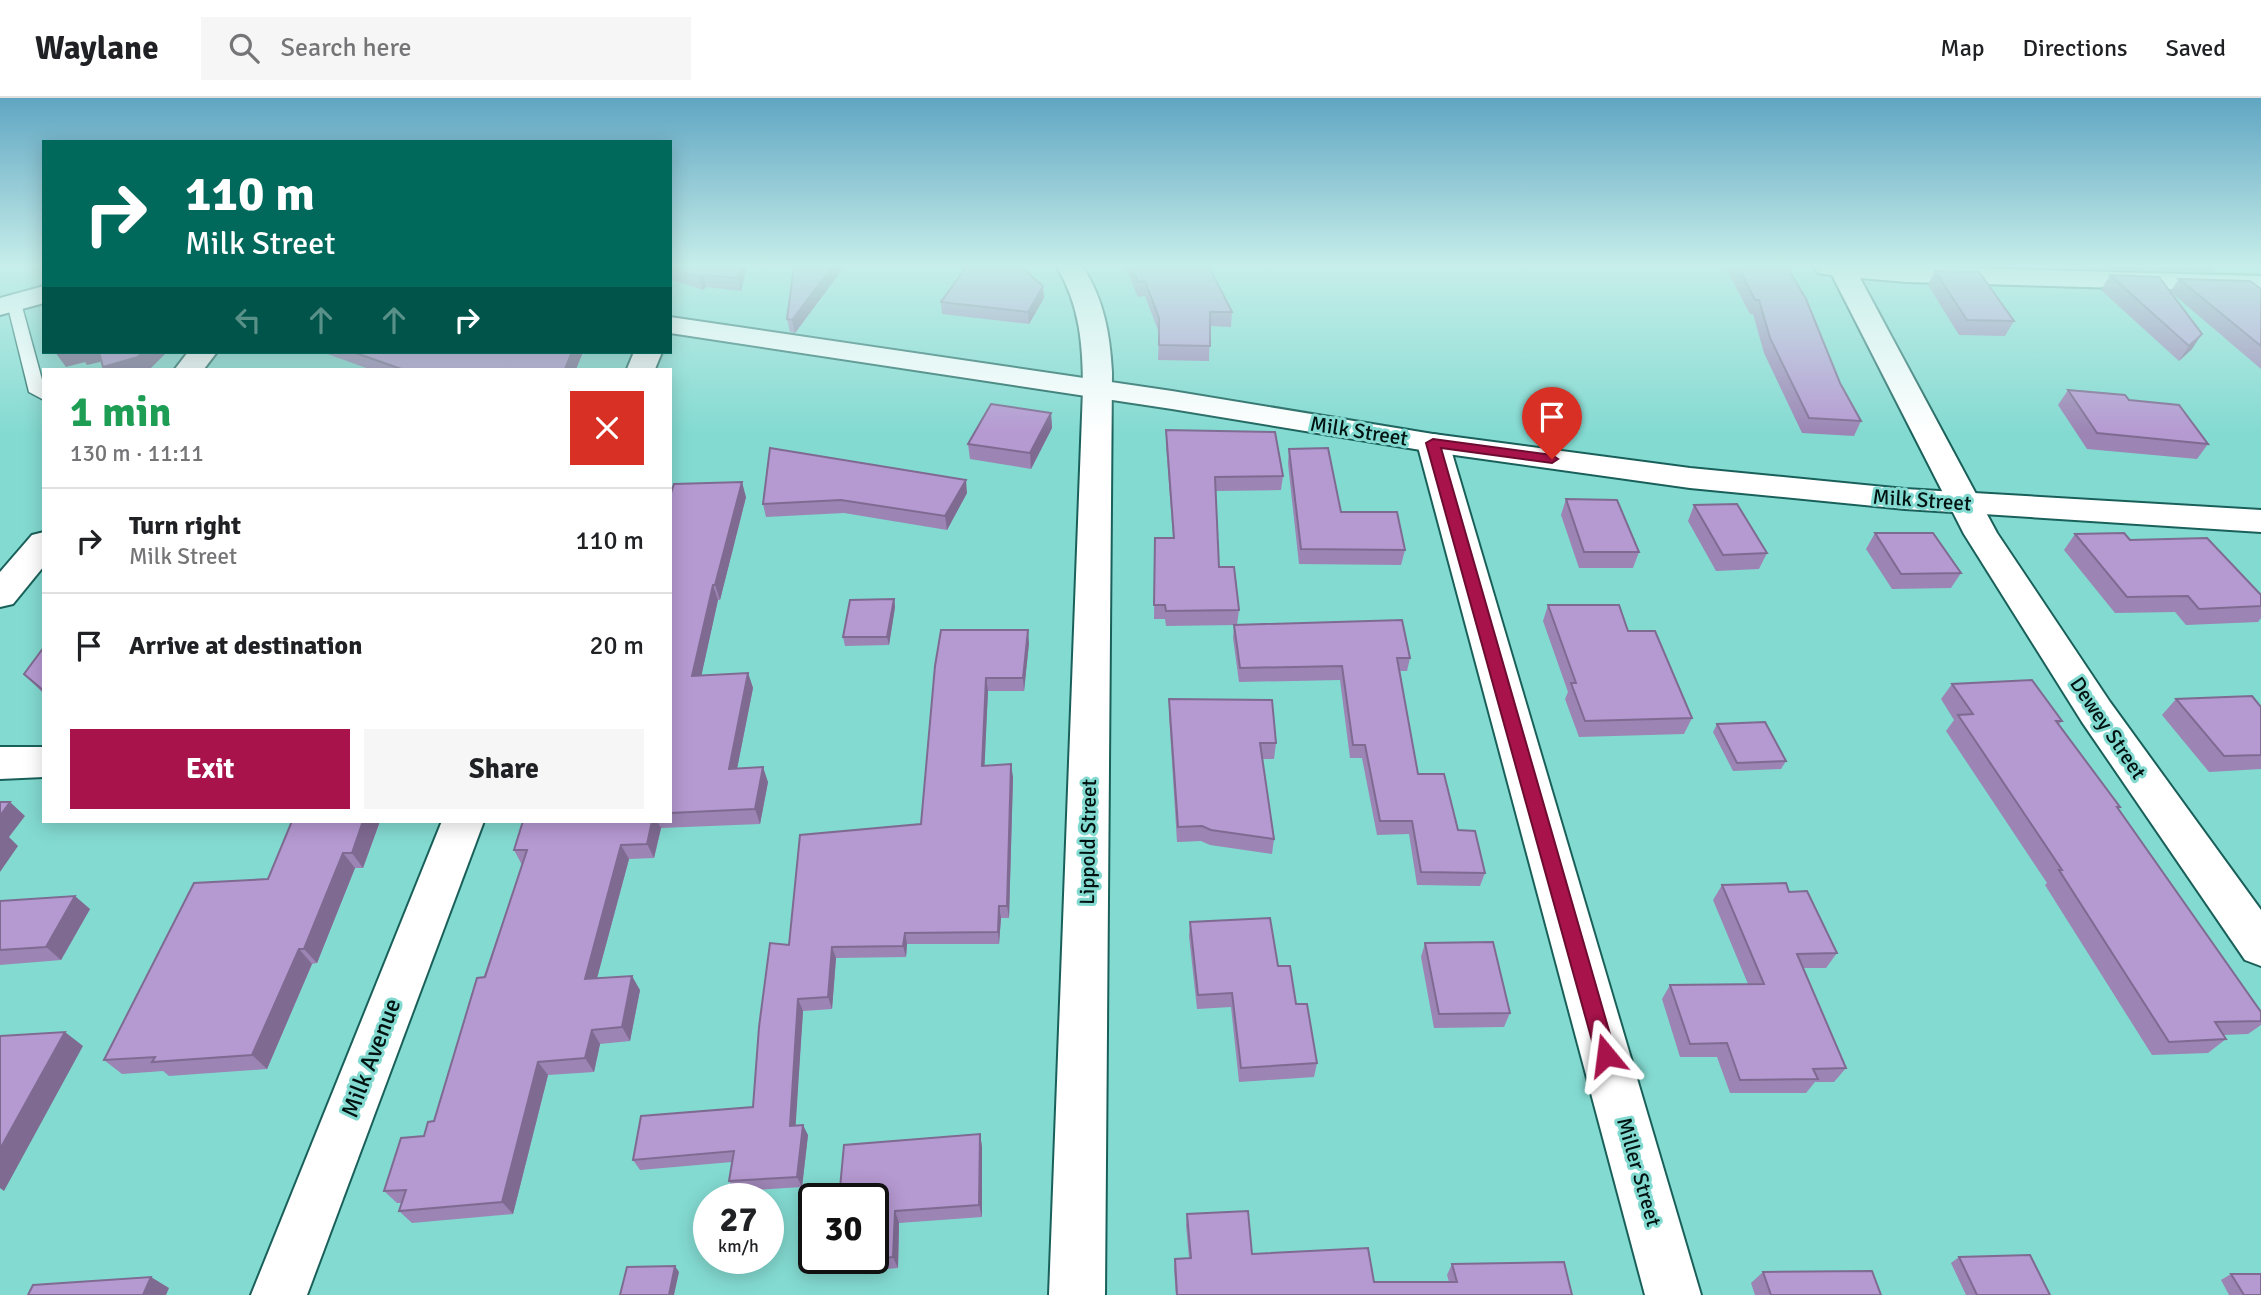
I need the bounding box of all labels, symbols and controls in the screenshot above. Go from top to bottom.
search box [201,17,691,80]
text: Waylane [35,28,159,69]
icon: search [225,29,263,67]
text: Search here [281,32,412,64]
text: Map [1940,33,1985,63]
text: Directions [2023,33,2128,63]
text: Saved [2166,33,2226,63]
text: 110 m [185,164,315,224]
icon: right [70,168,161,259]
text: Milk Street [185,224,335,263]
icon: left [229,301,267,339]
icon: ahead [302,301,340,339]
icon: ahead [375,301,413,339]
icon: right [448,301,486,339]
text: 1 min [70,387,171,438]
pin [1522,387,1582,459]
button: close [570,391,644,465]
icon: arrive [1533,398,1571,436]
street label: Milk Street [1308,410,1410,452]
text: 130 m · 11:11 [70,439,204,468]
street label: Milk Street [1872,484,1972,516]
text: Turn right [129,510,241,542]
icon: right [70,522,108,560]
text: 110 m [575,525,644,557]
text: Milk Street [129,542,237,571]
icon: arrive [70,627,108,665]
text: Arrive at destination [129,630,362,662]
text: 20 m [589,630,644,662]
street label: Dewey Street [2064,672,2152,784]
button: Exit [70,729,350,809]
button: Share [364,729,644,809]
street label: Lippold Street [1074,779,1102,905]
street label: Milk Avenue [335,994,407,1122]
position arrow [1569,1018,1643,1092]
street label: Miller Street [1611,1115,1667,1229]
speed limit sign: 30 [798,1183,889,1274]
text: 27 [720,1198,757,1241]
text: km/h [718,1235,759,1257]

